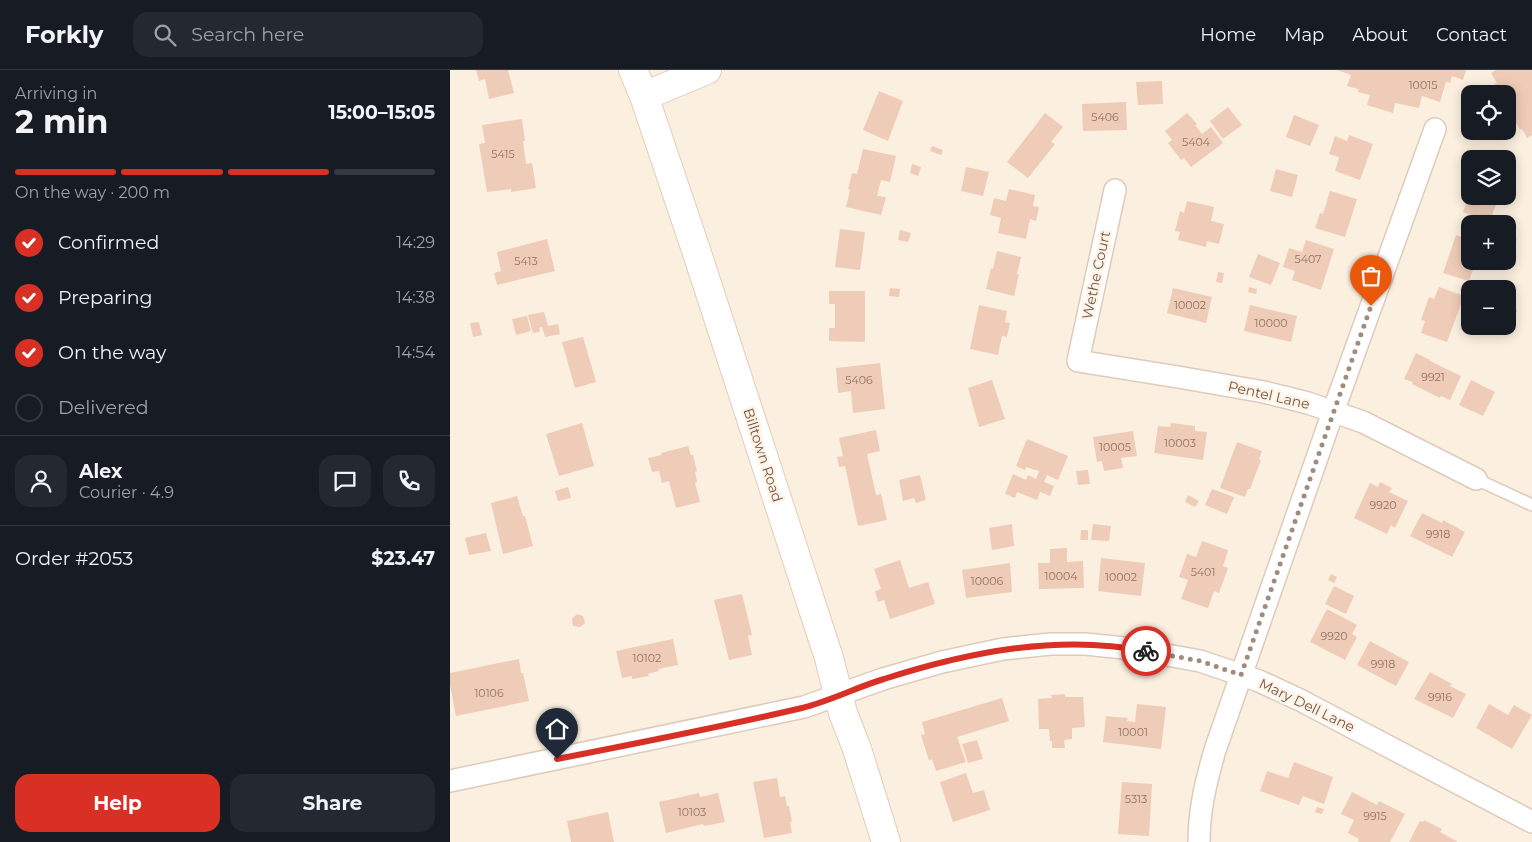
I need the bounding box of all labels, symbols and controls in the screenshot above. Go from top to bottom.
search box [133,12,483,57]
text: Forkly [25,20,103,49]
icon: search [151,21,179,49]
text: Search here [191,23,304,46]
text: Home [1200,24,1256,46]
text: Map [1284,24,1324,46]
text: About [1352,24,1408,46]
text: Contact [1436,24,1507,46]
house number: 10015 [1409,78,1437,92]
text: Arriving in [15,84,97,103]
map controls [1461,85,1516,335]
button: locate [1461,85,1516,140]
text: 15:00–15:05 [328,101,435,124]
text: 2 min [15,102,108,141]
house number: 5406 [1091,110,1119,124]
house number: 5404 [1182,135,1211,149]
house number: 5415 [491,147,515,161]
button: layers [1461,150,1516,205]
text: On the way · 200 m [15,183,170,202]
button: + [1461,215,1516,270]
icon: check [15,229,43,257]
street label: Wethe Court [1078,229,1114,321]
text: Confirmed [58,231,159,254]
text: 14:29 [396,233,435,252]
house number: 5407 [1294,252,1322,266]
house number: 5413 [514,254,538,268]
pin [1350,255,1392,306]
icon: bag [1357,262,1385,290]
button: − [1461,280,1516,335]
icon: check [15,284,43,312]
text: Preparing [58,286,153,309]
text: 14:38 [396,288,435,307]
house number: 10002 [1174,298,1206,312]
house number: 10000 [1254,316,1288,330]
icon: check [15,339,43,367]
text: On the way [58,341,166,364]
text: 14:54 [396,343,435,362]
house number: 9921 [1421,370,1445,384]
house number: 5406 [845,373,873,387]
street label: Pentel Lane [1226,377,1312,413]
text: Delivered [58,396,149,419]
street label: Billtown Road [739,406,787,504]
house number: 10003 [1164,436,1196,450]
house number: 10005 [1099,440,1131,454]
button: person [15,455,67,507]
button: chat [319,455,371,507]
button: phone [383,455,435,507]
text: Alex [79,460,122,483]
text: Courier · 4.9 [79,483,174,502]
house number: 9920 [1370,498,1396,512]
house number: 9918 [1426,527,1450,541]
text: Order #2053 [15,547,133,570]
text: $23.47 [371,547,435,570]
house number: 5401 [1191,565,1215,579]
house number: 10004 [1044,569,1078,583]
house number: 10002 [1105,570,1137,584]
house number: 10006 [971,574,1004,588]
courier [1121,626,1171,676]
house number: 9920 [1321,629,1347,643]
icon: bike [1132,637,1160,665]
house number: 10102 [633,651,661,665]
house number: 9918 [1371,657,1395,671]
street label: Mary Dell Lane [1256,674,1358,736]
house number: 10106 [474,686,504,700]
house number: 9916 [1428,690,1452,704]
pin [536,708,578,759]
icon: home [543,715,571,743]
house number: 10001 [1118,725,1148,739]
button: Help [15,774,220,832]
button: Share [230,774,435,832]
house number: 5313 [1125,792,1147,806]
house number: 10103 [678,805,706,819]
house number: 9915 [1363,809,1387,823]

